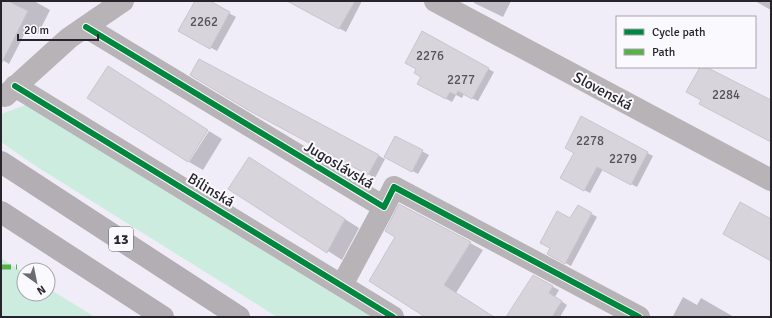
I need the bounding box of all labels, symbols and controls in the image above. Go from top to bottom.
house number: 2262 [190,14,218,30]
scale bar [18,16,98,42]
legend [616,16,756,68]
text: 20 m [24,23,49,38]
text: Cycle path [652,25,705,40]
text: Path [652,45,675,60]
house number: 2276 [416,48,444,64]
street label: Slovenská [570,68,636,114]
house number: 2277 [447,72,475,88]
house number: 2284 [712,87,740,103]
house number: 2278 [576,133,604,149]
street label: Jugoslávská [301,137,377,193]
house number: 2279 [609,151,637,167]
street label: Bílinská [184,169,238,211]
road number: 13 [109,227,133,251]
north arrow [16,262,56,302]
text: N [34,282,48,298]

